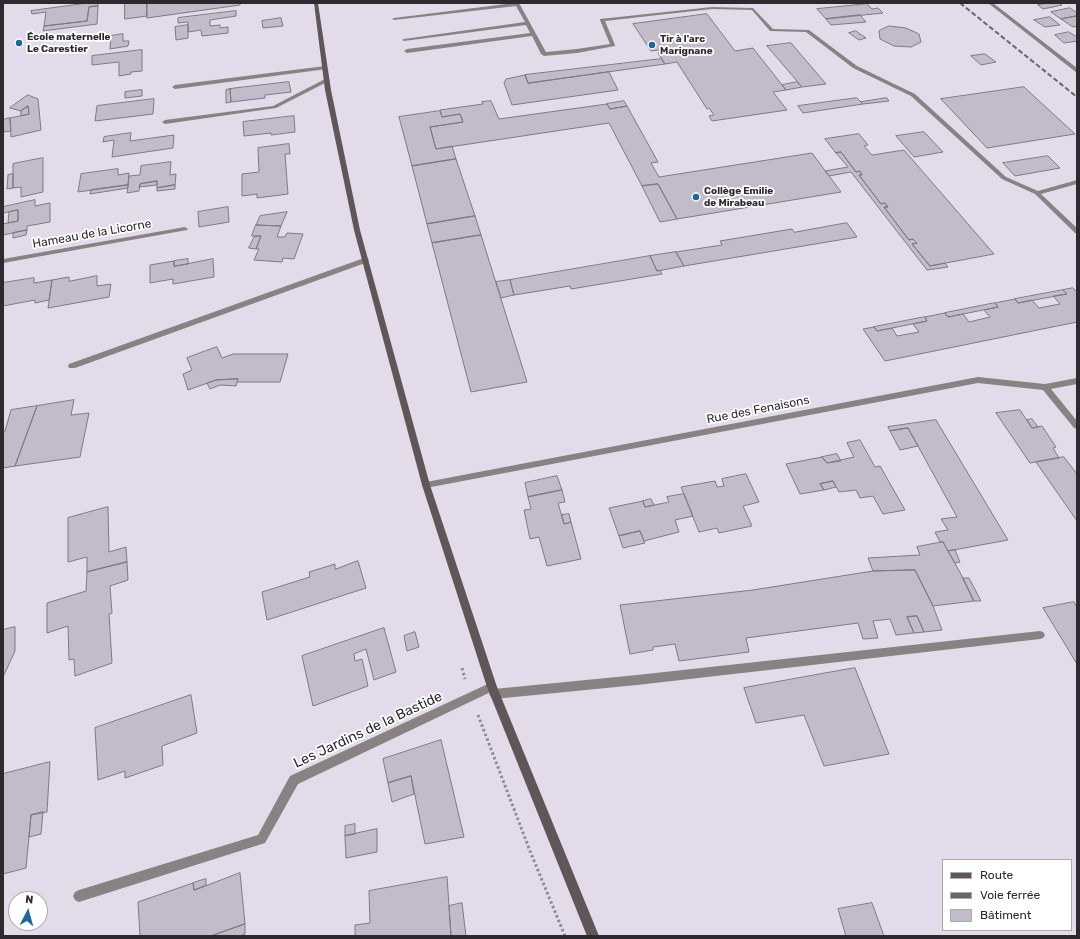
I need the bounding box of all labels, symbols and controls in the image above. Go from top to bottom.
place label: École maternelle Le Carestier [27,31,110,54]
place label: Tir à l'arc Marignane [660,33,713,56]
marker: École maternelle Le Carestier [14,38,24,48]
marker: Tir à l'arc Marignane [647,40,657,50]
place label: Collège Emilie de Mirabeau [704,185,773,208]
marker: Collège Emilie de Mirabeau [691,192,701,202]
street label: Hameau de la Licorne [31,216,153,252]
street label: Rue des Fenaisons [705,393,811,427]
street label: Les Jardins de la Bastide [291,688,445,772]
legend [942,859,1072,931]
text: Route [980,868,1013,882]
text: Voie ferrée [980,888,1040,902]
north arrow [8,891,48,931]
text: N [25,893,34,906]
text: Bâtiment [980,908,1031,922]

